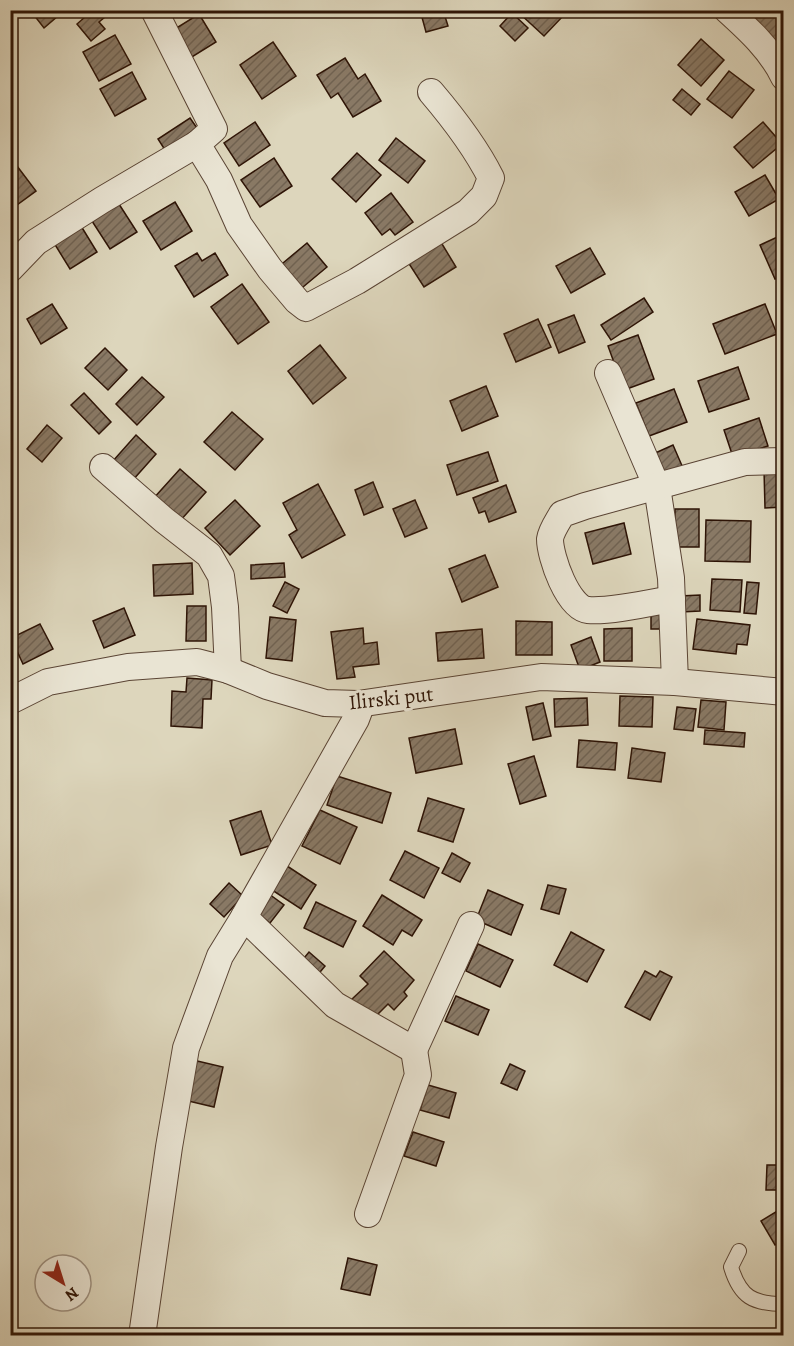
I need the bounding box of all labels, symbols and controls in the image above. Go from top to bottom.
street label: Ilirski put [347,680,435,716]
north arrow [33,1253,93,1313]
text: N [60,1282,83,1307]

